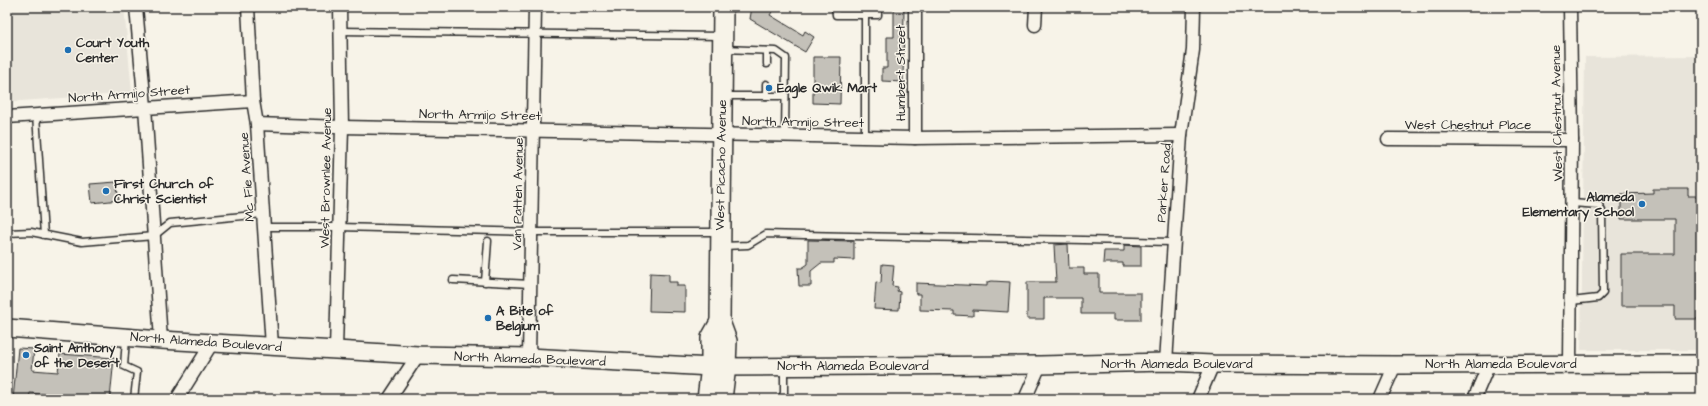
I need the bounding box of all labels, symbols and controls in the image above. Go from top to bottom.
street label: Humbert Street [892,24,910,121]
place label: Court Youth Center [76,34,150,67]
marker: Court Youth Center [63,45,73,55]
street label: West Chestnut Avenue [1547,45,1567,181]
place label: Eagle Qwik Mart [777,79,878,99]
street label: North Armijo Street [67,81,191,107]
marker: Eagle Qwik Mart [764,83,774,93]
street label: West Picacho Avenue [711,99,731,231]
street label: North Armijo Street [419,105,542,125]
street label: West Brownlee Avenue [316,108,336,248]
street label: North Armijo Street [742,112,865,132]
street label: West Chestnut Place [1405,116,1531,134]
street label: Mc Fie Avenue [235,132,259,222]
street label: Van Patten Avenue [508,137,528,251]
street label: Parker Road [1152,142,1176,223]
place label: First Church of Christ Scientist [114,175,215,208]
marker: First Church of Christ Scientist [101,186,111,196]
place label: Alameda Elementary School [1523,188,1634,222]
marker: Alameda Elementary School [1637,199,1647,209]
place label: A Bite of Belgium [496,302,555,337]
marker: A Bite of Belgium [483,313,493,323]
street label: North Alameda Boulevard [130,328,283,356]
place label: Saint Anthony of the Desert [33,339,120,372]
street label: North Alameda Boulevard [454,347,606,371]
marker: Saint Anthony of the Desert [21,350,31,360]
street label: North Alameda Boulevard [1101,355,1253,373]
street label: North Alameda Boulevard [1425,355,1577,373]
street label: North Alameda Boulevard [777,357,929,375]

